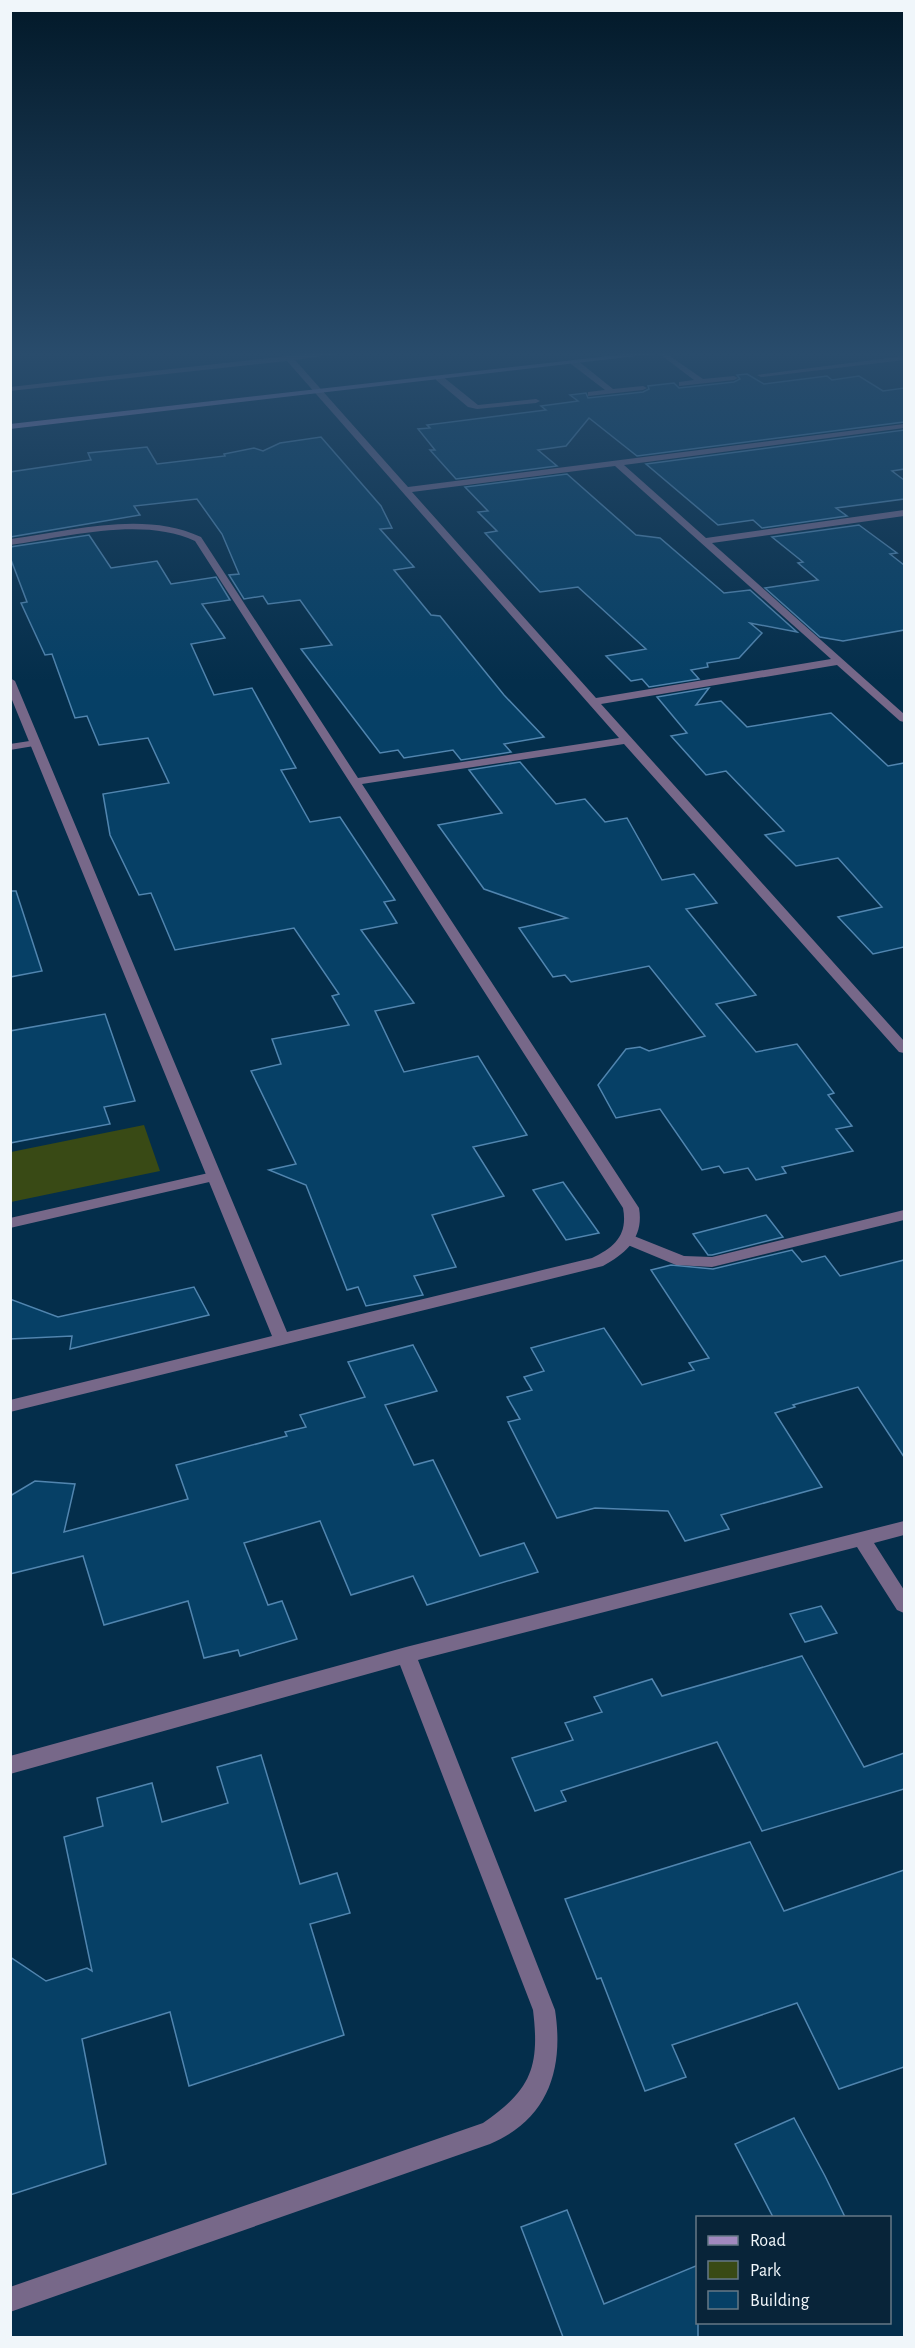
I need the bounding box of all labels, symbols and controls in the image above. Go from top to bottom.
legend [696,2216,891,2324]
text: Road [750,2232,786,2250]
text: Park [750,2262,782,2280]
text: Building [750,2292,810,2310]

